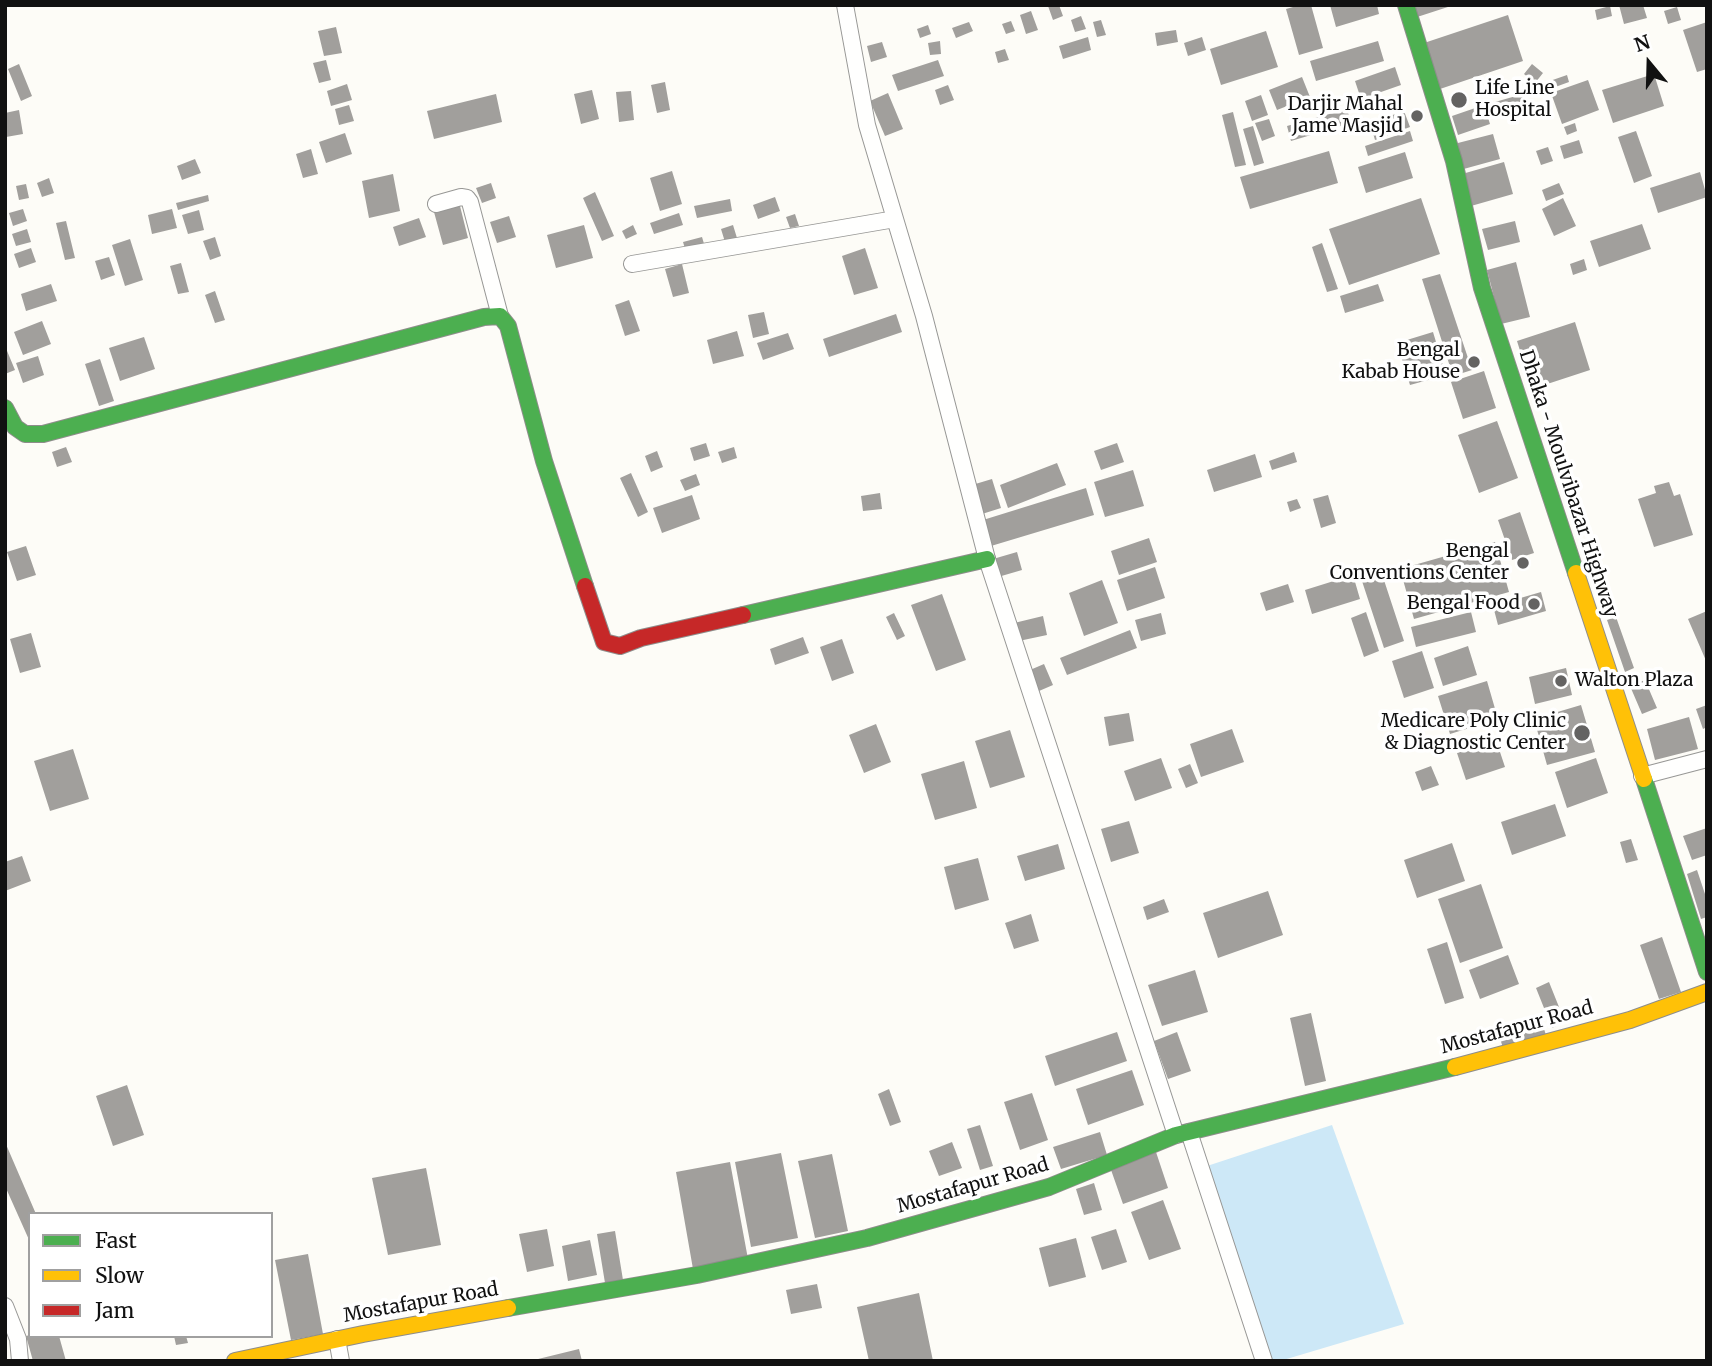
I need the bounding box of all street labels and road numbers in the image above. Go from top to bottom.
street label: Dhaka - Moulvibazar Highway [1514,347,1622,621]
street label: Mostafapur Road [1438,997,1596,1059]
street label: Mostafapur Road [895,1153,1051,1219]
street label: Mostafapur Road [342,1278,500,1328]

